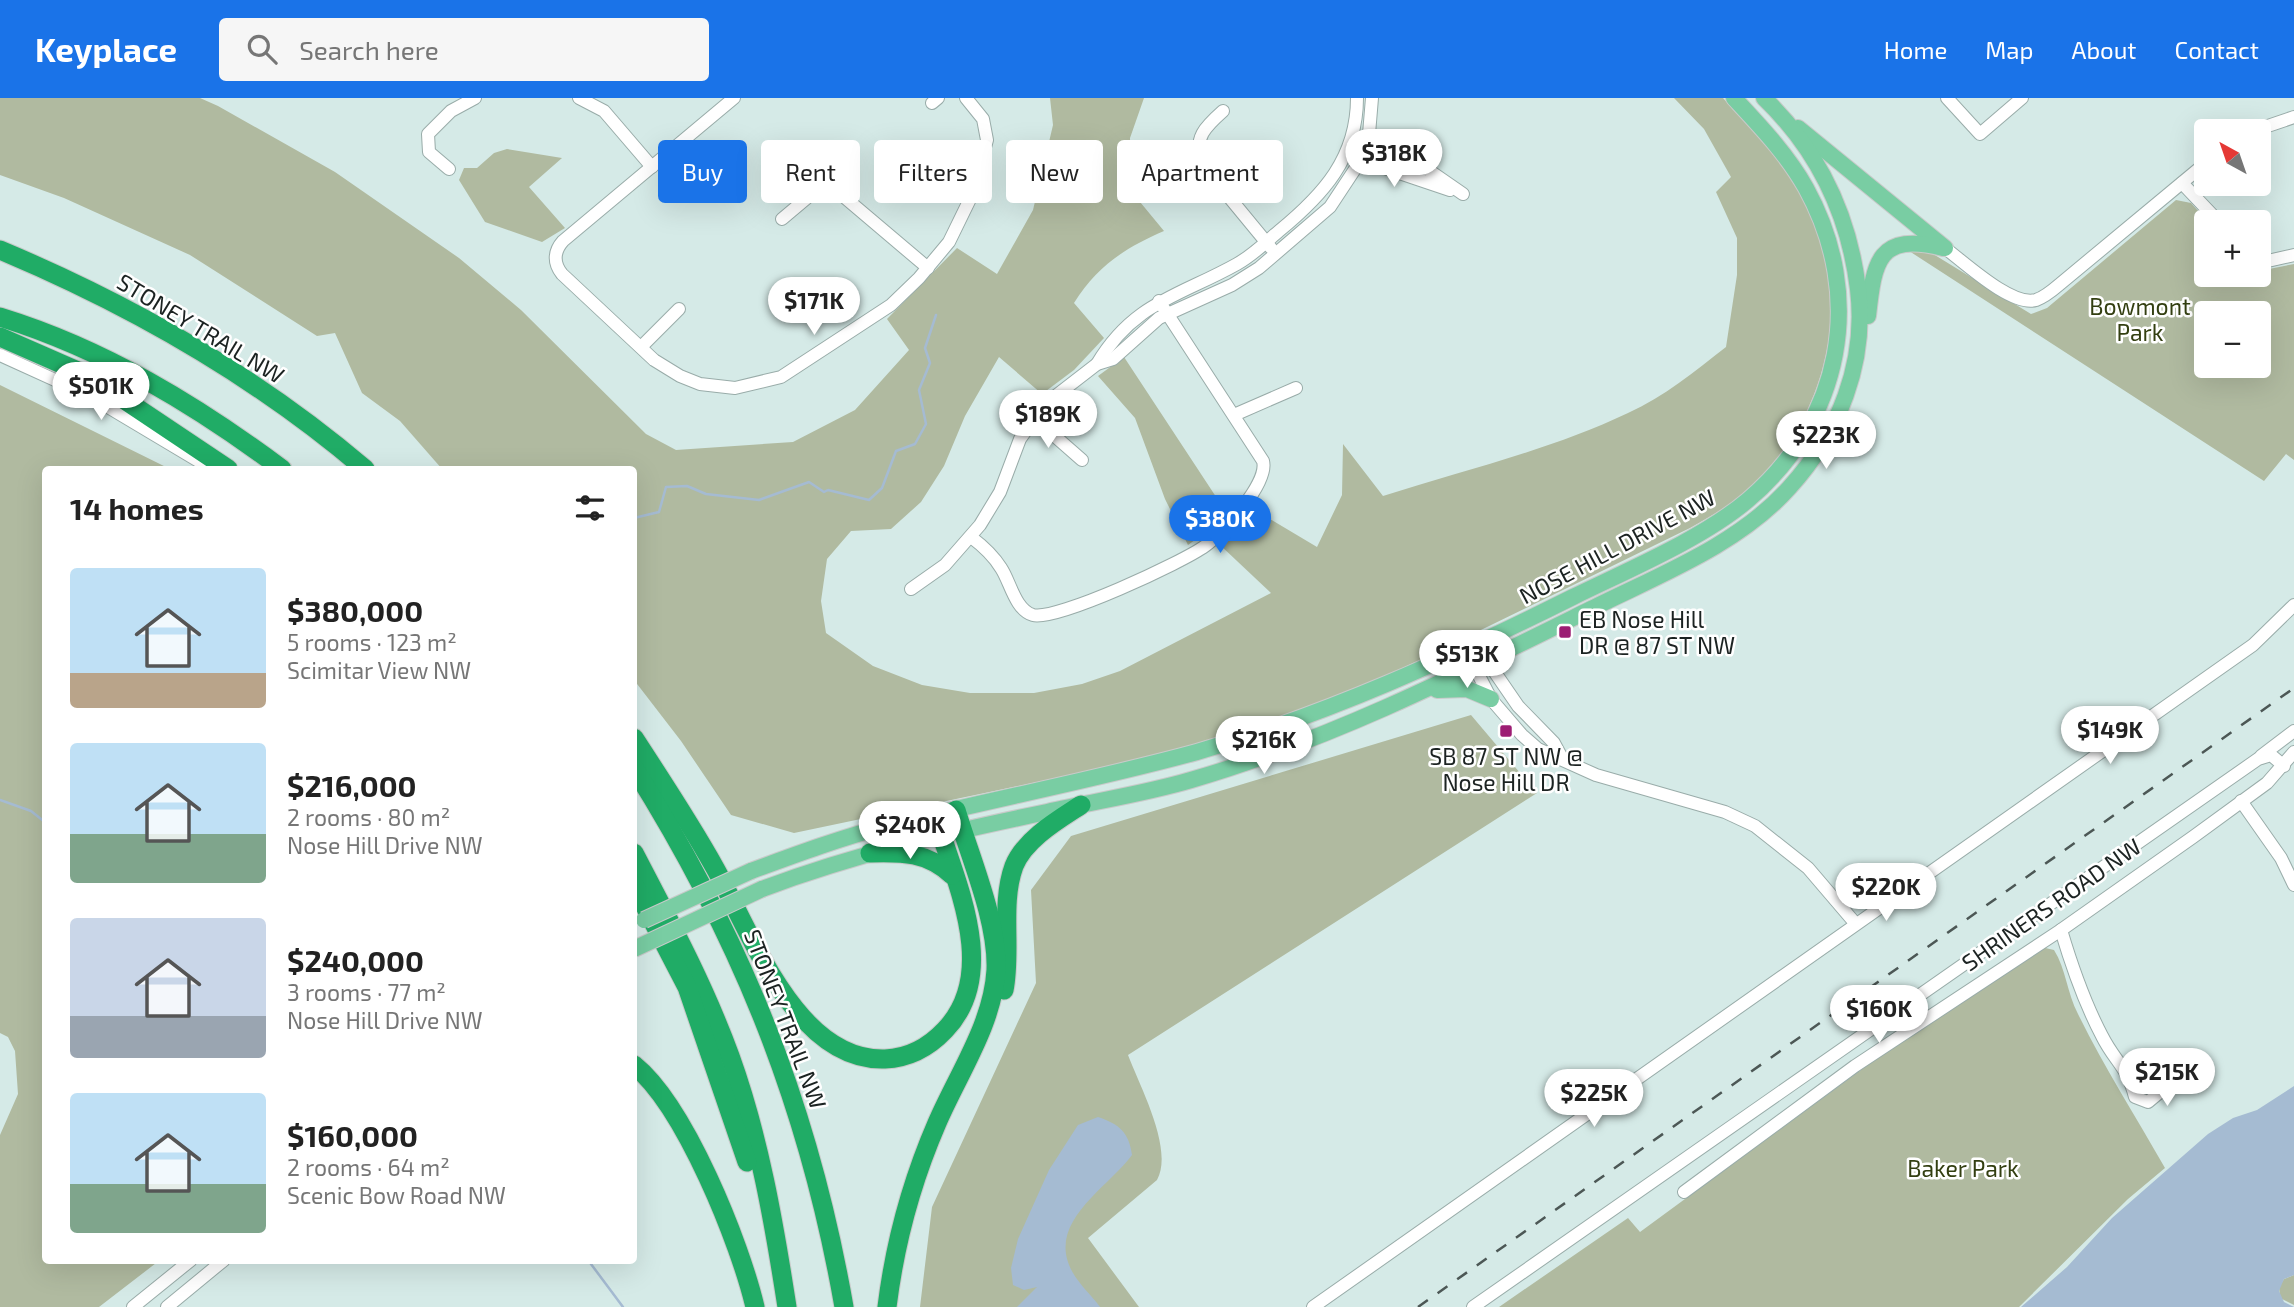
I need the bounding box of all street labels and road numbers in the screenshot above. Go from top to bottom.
street label: STONEY TRAIL NW [112,267,290,389]
street label: NOSE HILL DRIVE NW [1514,482,1720,609]
street label: SHRINERS ROAD NW [1956,832,2146,976]
street label: STONEY TRAIL NW [739,925,833,1113]

